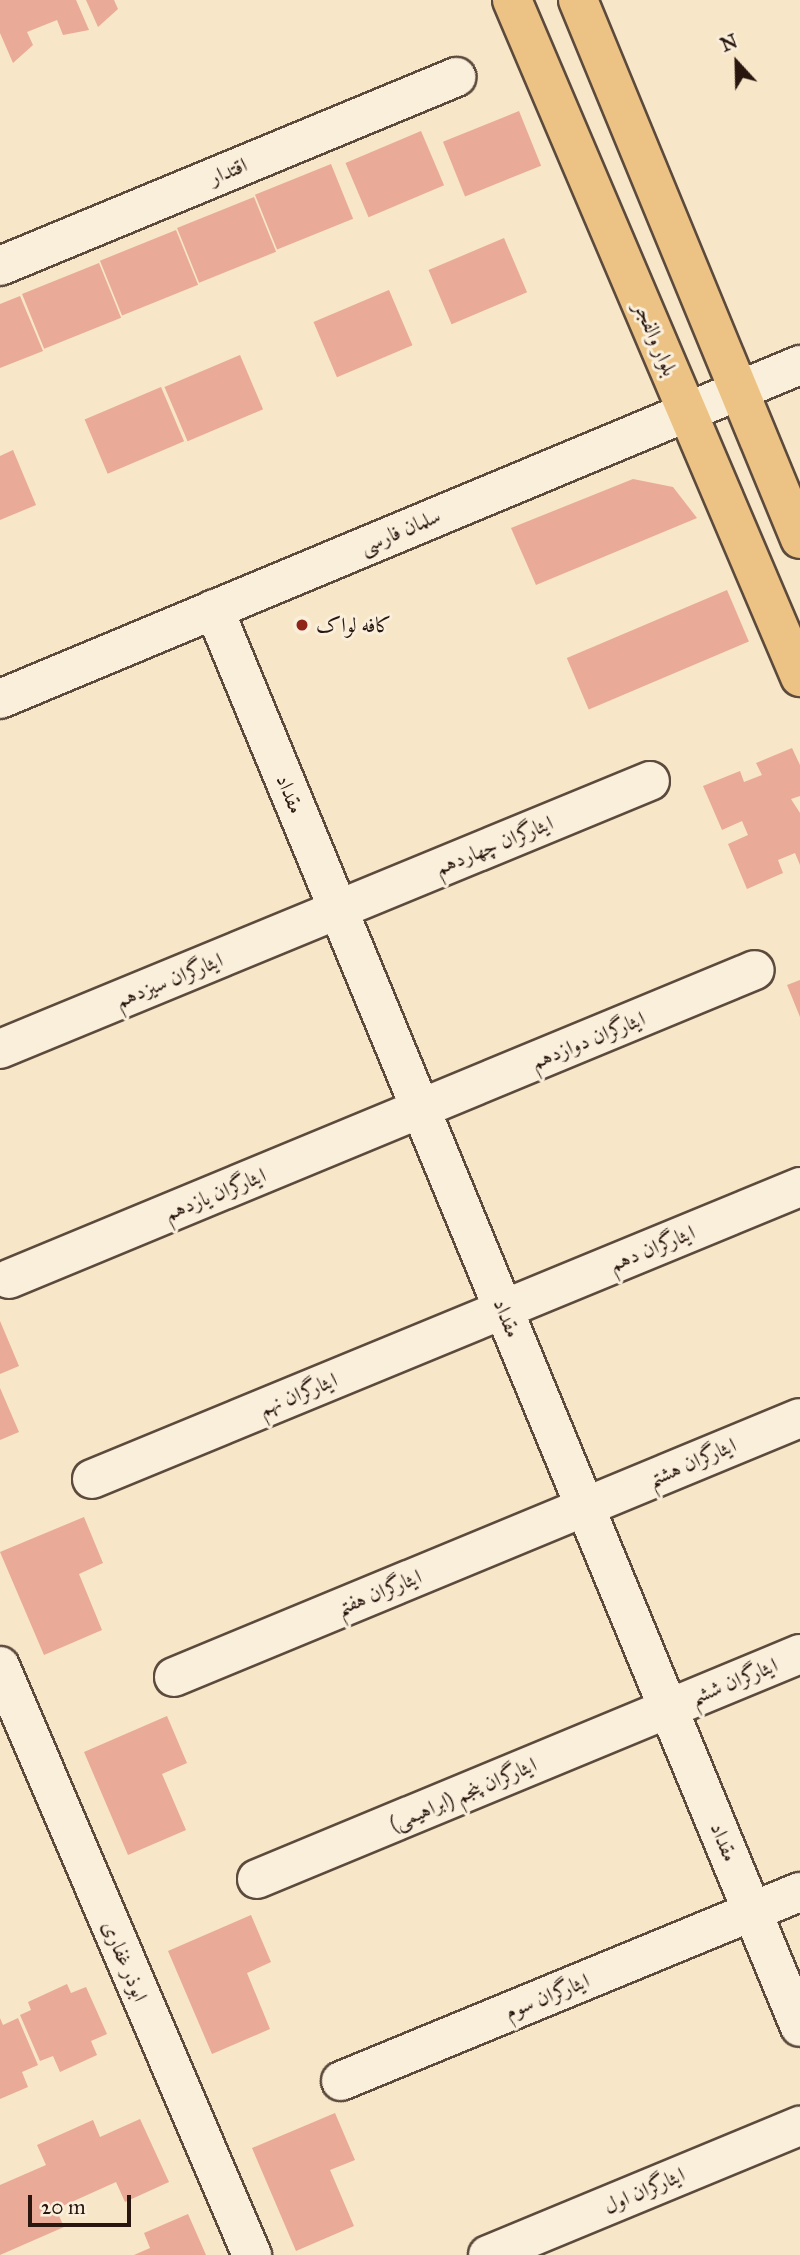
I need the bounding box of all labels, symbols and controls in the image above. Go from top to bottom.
north arrow [702,28,772,98]
text: N [717,29,741,57]
street label: اقتدار [205,152,251,190]
street label: بلوار والفجر [629,298,683,380]
street label: سلمان فارسی [356,503,444,559]
place label: کافه لواک [316,612,392,638]
marker: کافه لواک [294,617,310,633]
street label: مقداد [271,771,309,817]
street label: ایثارگران چهاردهم [431,810,557,880]
street label: ایثارگران سیزدهم [112,947,226,1013]
street label: ایثارگران دوازدهم [527,1006,649,1074]
street label: ایثارگران یازدهم [161,1162,269,1226]
street label: ایثارگران دهم [606,1219,698,1277]
street label: مقداد [488,1295,526,1341]
street label: ایثارگران نهم [255,1367,341,1421]
street label: ایثارگران هشتم [644,1432,740,1492]
street label: ایثارگران هفتم [333,1564,425,1620]
street label: ایثارگران ششم [687,1652,781,1710]
street label: ایثارگران پنجم (ابراهیمی) [386,1752,540,1836]
street label: مقداد [705,1819,743,1865]
street label: ابوذر غفاری [97,1917,153,2005]
street label: ایثارگران سوم [501,1968,593,2024]
street label: ایثارگران اول [600,2162,688,2218]
scale bar [32,2182,135,2226]
text: 20 m [41,2194,86,2220]

